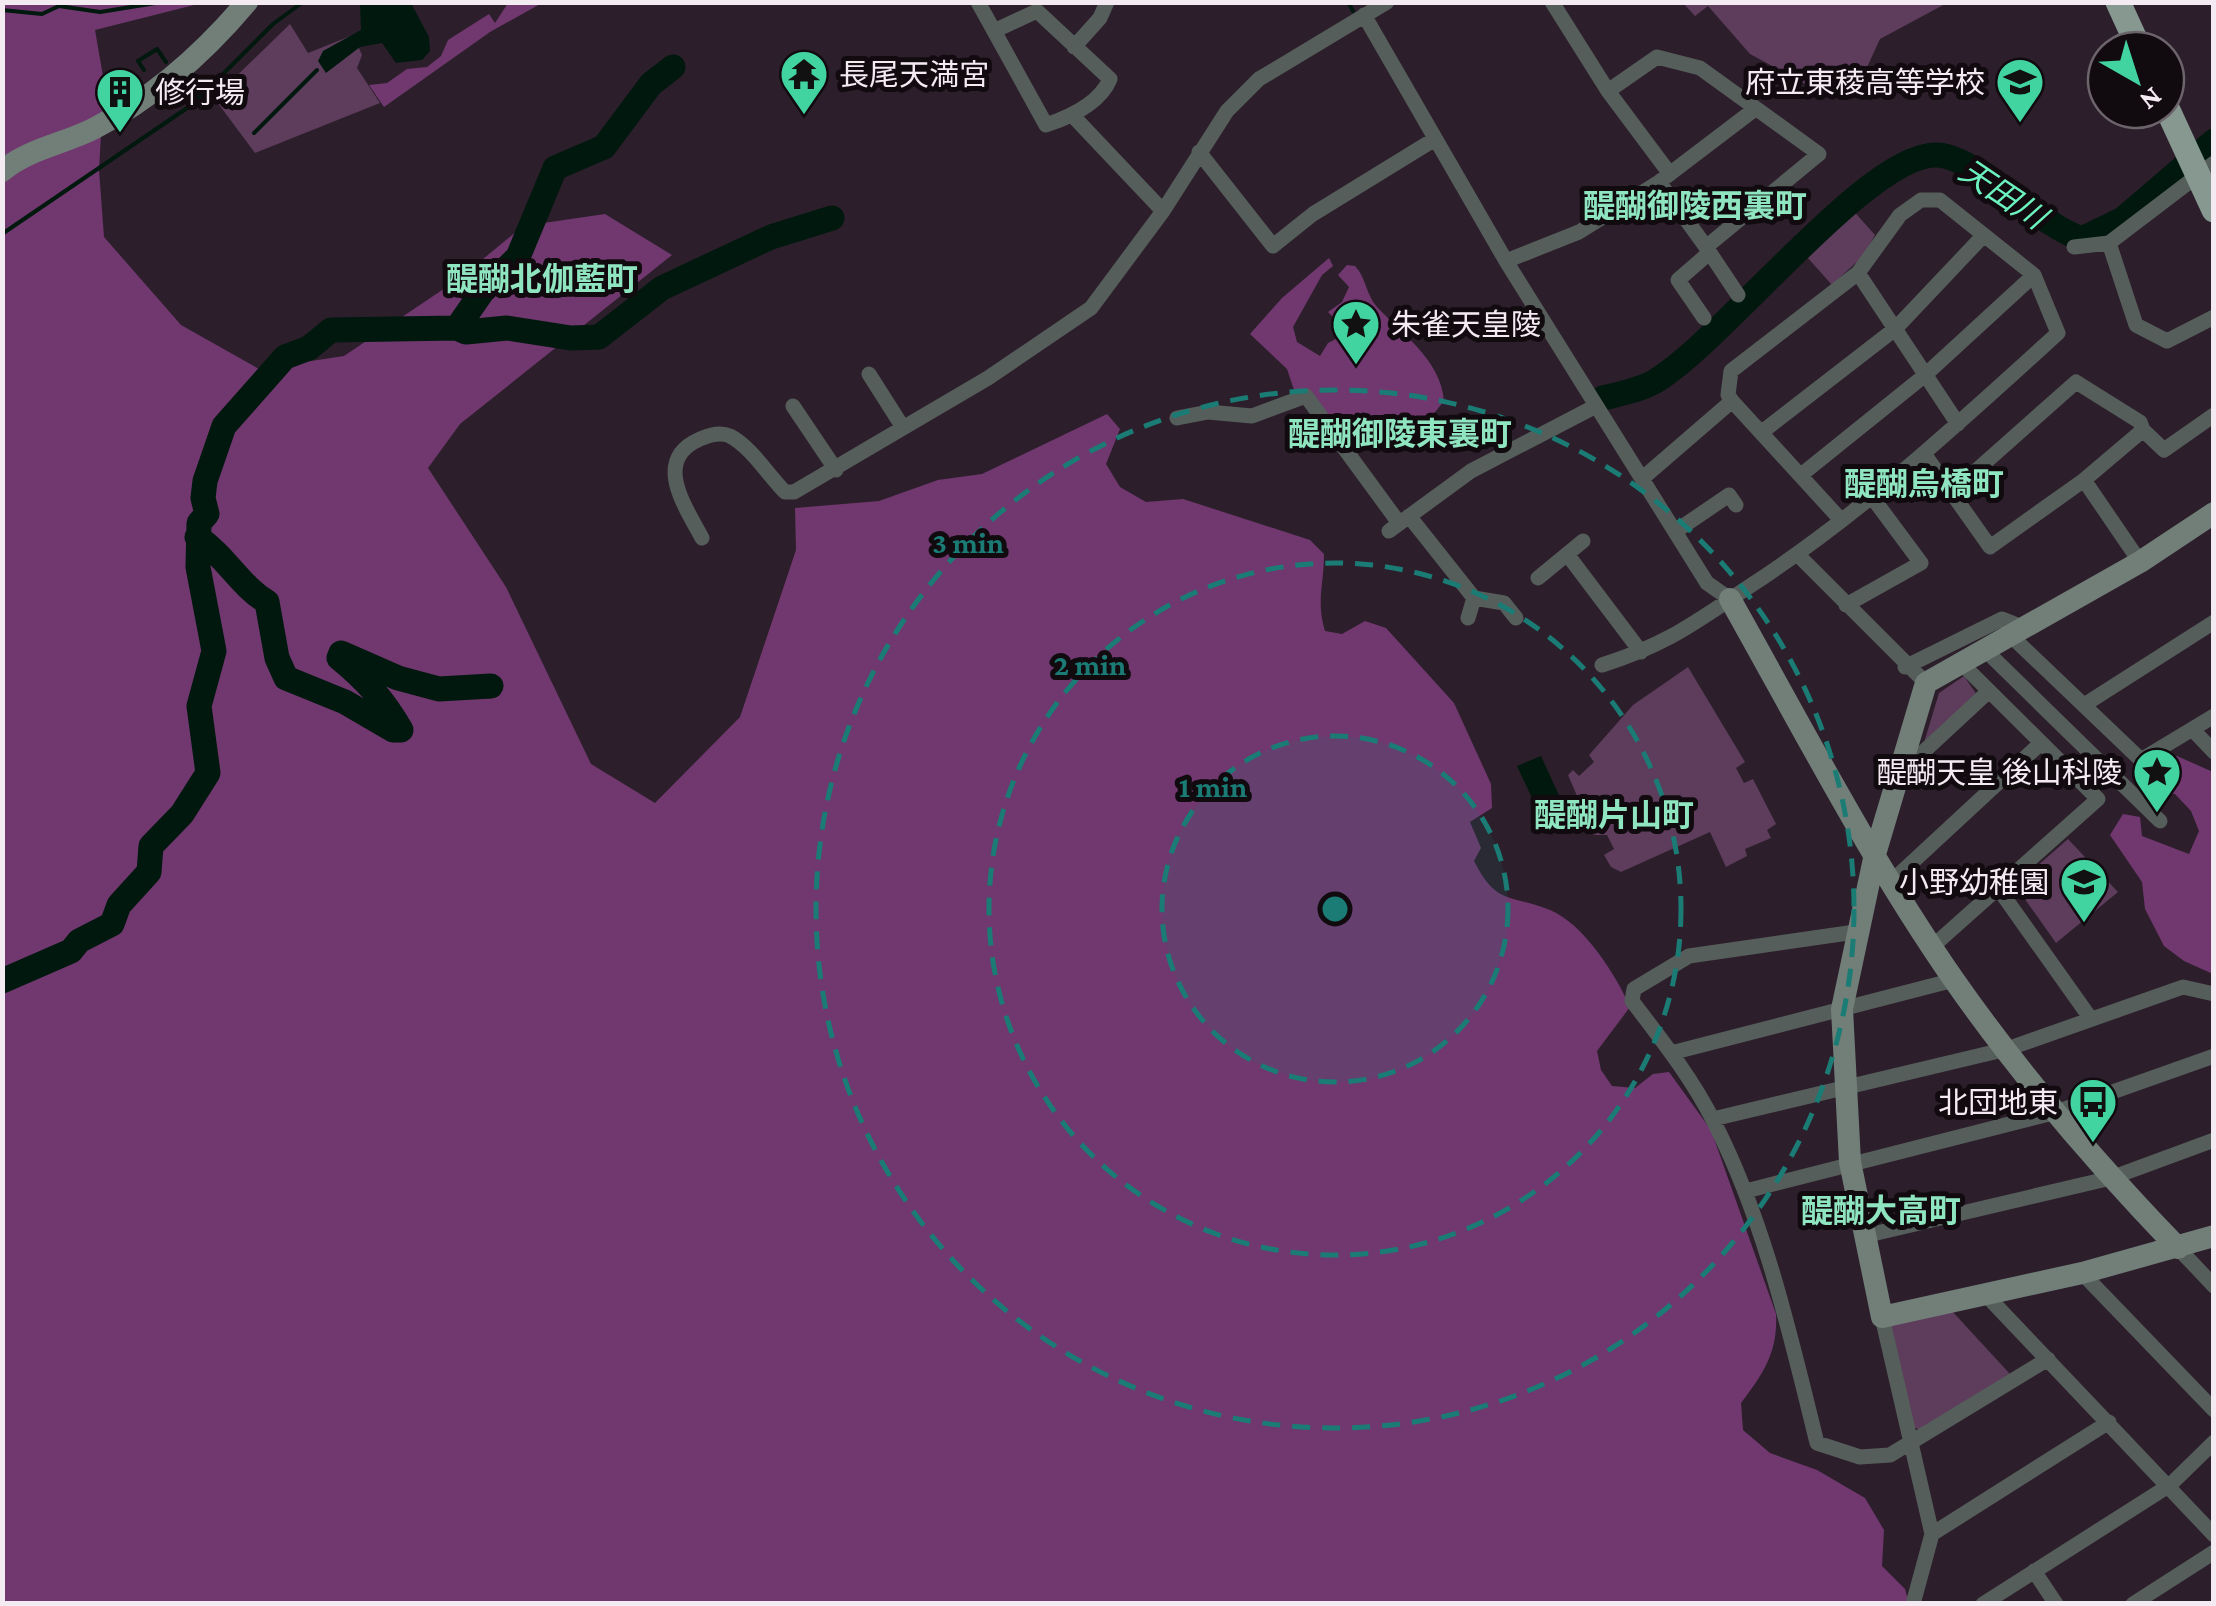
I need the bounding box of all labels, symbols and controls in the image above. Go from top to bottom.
north arrow [2086,30,2186,130]
temple icon: 長尾天満宮 [778,48,830,116]
school or university icon: 府立東稜高等学校 [1994,56,2046,124]
place label: 長尾天満宮 [839,58,989,91]
building icon: 修行場 [94,66,146,134]
place label: 府立東稜高等学校 [1745,66,1985,99]
place label: 修行場 [155,76,245,109]
text: N [2134,81,2169,117]
water label: 天田川 [1953,152,2055,237]
district label: 醍醐御陵西裏町 [1583,188,1807,224]
district label: 醍醐北伽藍町 [446,261,638,297]
place icon: 朱雀天皇陵 [1330,298,1382,366]
place label: 朱雀天皇陵 [1391,308,1541,341]
district label: 醍醐御陵東裏町 [1288,416,1512,452]
district label: 醍醐烏橋町 [1844,466,2004,502]
text: 3 min [932,526,1004,559]
text: 2 min [1054,648,1126,681]
place icon: 醍醐天皇 後山科陵 [2131,746,2183,814]
place label: 醍醐天皇 後山科陵 [1876,756,2122,789]
text: 1 min [1179,770,1247,803]
district label: 醍醐片山町 [1534,797,1694,833]
school or university icon: 小野幼稚園 [2058,856,2110,924]
place label: 小野幼稚園 [1899,866,2049,899]
centre of rings [1317,891,1353,927]
bus stop icon: 北団地東 [2067,1076,2119,1144]
place label: 北団地東 [1938,1086,2058,1119]
district label: 醍醐大高町 [1801,1193,1961,1229]

